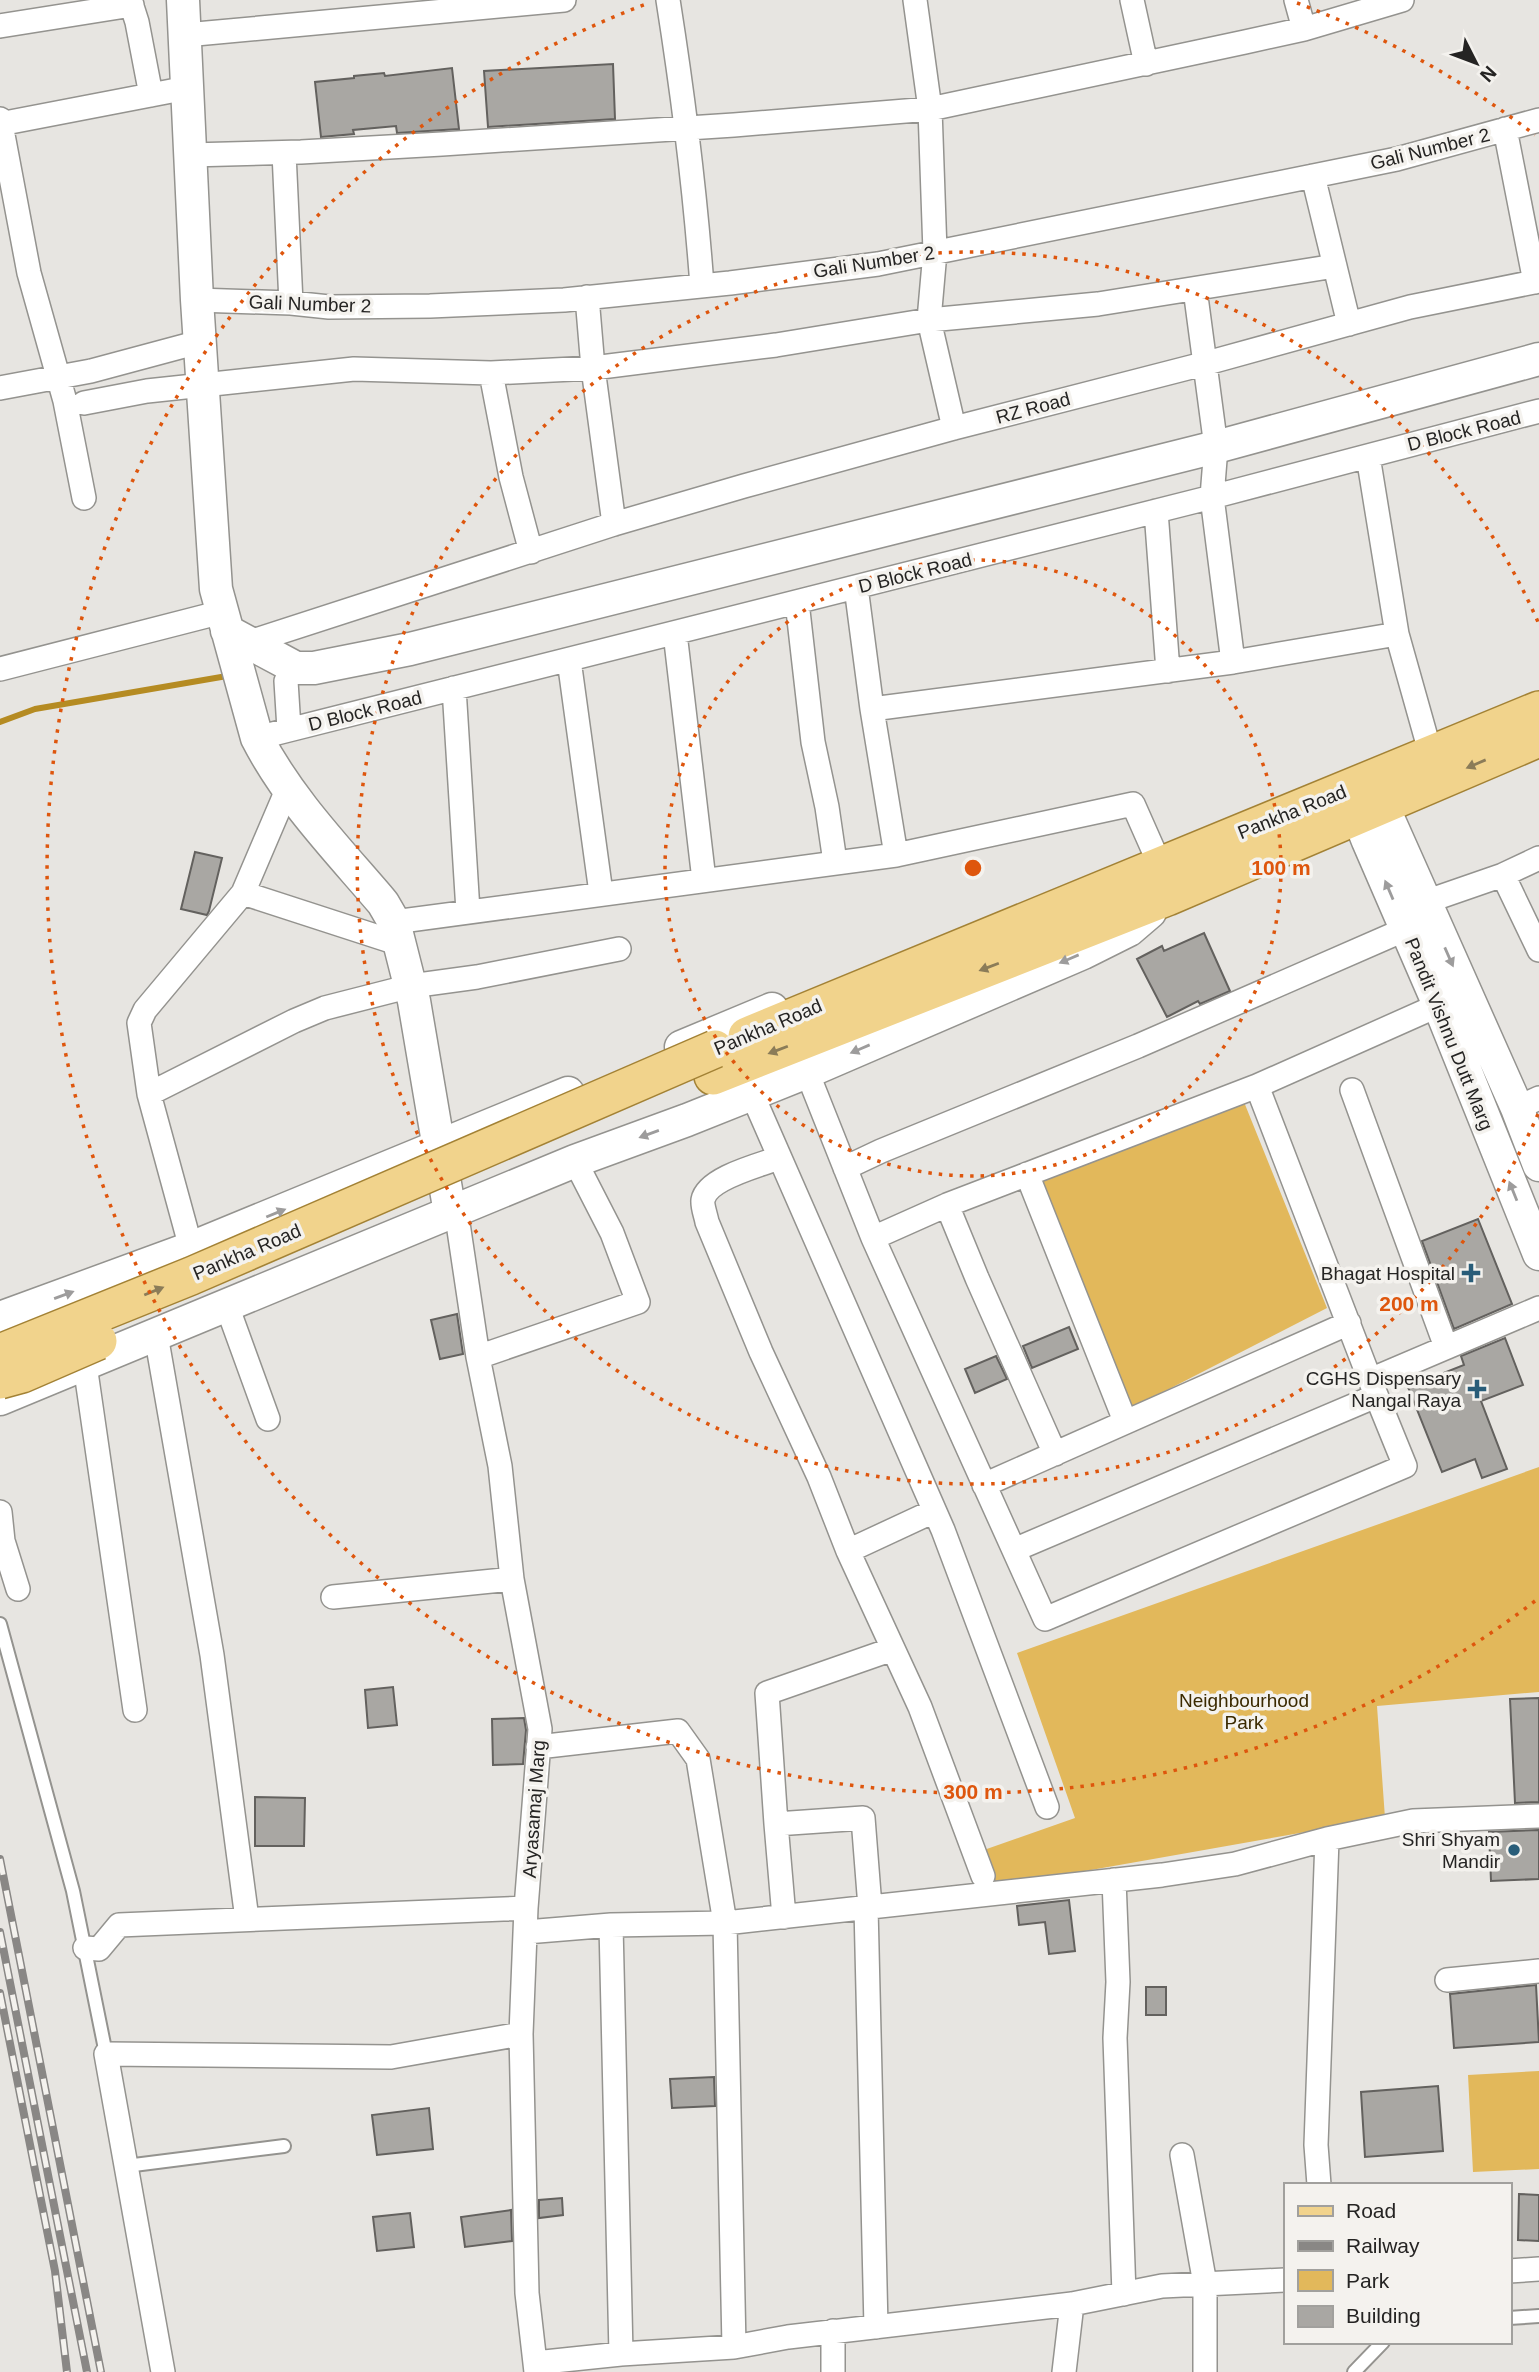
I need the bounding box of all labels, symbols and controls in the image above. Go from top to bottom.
north arrow [1441,28,1511,98]
text: N [1476,62,1501,86]
street label: Gali Number 2 [1368,124,1492,174]
street label: Gali Number 2 [812,242,936,282]
street label: Gali Number 2 [248,291,372,317]
street label: RZ Road [994,388,1072,428]
street label: D Block Road [1405,407,1523,455]
street label: D Block Road [856,549,974,597]
street label: D Block Road [306,687,424,735]
one-way arrow [1466,758,1486,770]
street label: Pankha Road [1235,781,1349,843]
centre of rings [961,856,985,880]
text: 100 m [1251,856,1311,879]
one-way arrow [1383,880,1394,901]
street label: Pandit Vishnu Dutt Marg [1401,935,1497,1133]
one-way arrow [1443,947,1455,967]
one-way arrow [1058,954,1079,965]
one-way arrow [979,962,1000,973]
street label: Pankha Road [711,995,825,1059]
one-way arrow [849,1044,870,1055]
one-way arrow [767,1045,788,1056]
one-way arrow [638,1129,659,1140]
one-way arrow [1508,1180,1519,1201]
one-way arrow [266,1207,287,1218]
street label: Pankha Road [190,1220,304,1284]
place label: Bhagat Hospital [1321,1263,1455,1284]
marker: Bhagat Hospital [1461,1263,1481,1283]
one-way arrow [144,1285,165,1296]
one-way arrow [54,1289,75,1300]
text: 200 m [1379,1292,1439,1315]
place label: CGHS Dispensary Nangal Raya [1306,1368,1461,1411]
marker: CGHS Dispensary Nangal Raya [1467,1379,1487,1399]
park label: Neighbourhood Park [1179,1690,1309,1733]
street label: Aryasamaj Marg [519,1739,549,1879]
text: 300 m [943,1780,1003,1803]
place label: Shri Shyam Mandir [1402,1829,1501,1872]
marker: Shri Shyam Mandir [1506,1842,1522,1858]
legend [1284,2183,1511,2344]
text: Road [1346,2199,1396,2222]
text: Railway [1346,2234,1420,2257]
text: Park [1346,2269,1390,2292]
text: Building [1346,2304,1421,2327]

